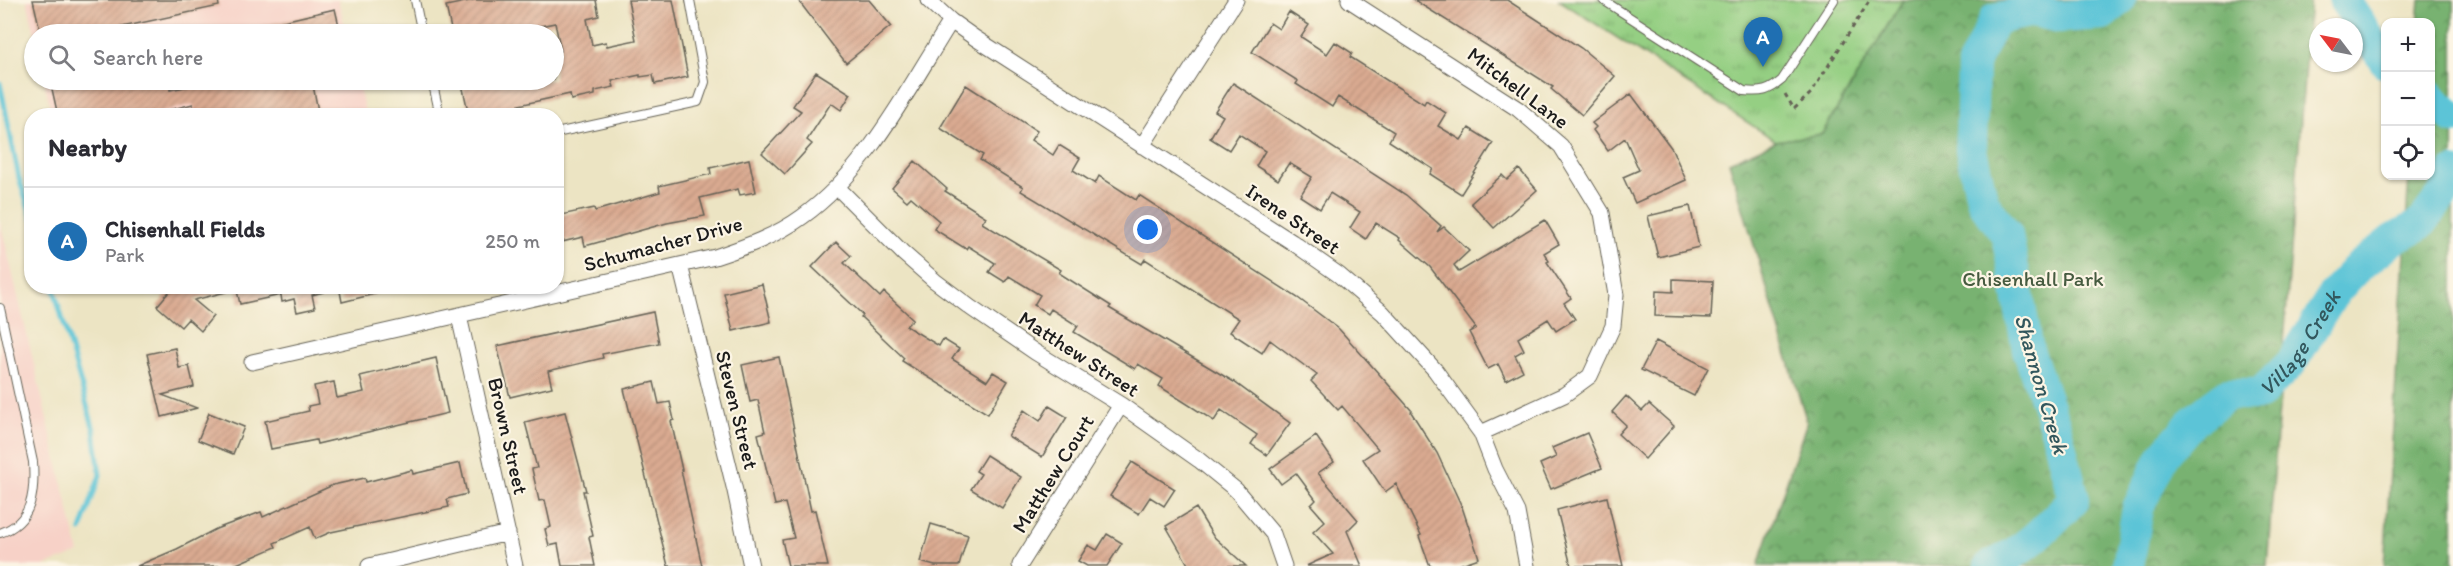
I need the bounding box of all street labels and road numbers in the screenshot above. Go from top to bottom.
street label: Mitchell Lane [1463,41,1574,134]
street label: Irene Street [1241,178,1345,259]
street label: Schumacher Drive [581,210,745,277]
street label: Matthew Street [1014,305,1144,402]
street label: Steven Street [711,348,764,472]
street label: Brown Street [483,375,534,497]
street label: Matthew Court [1006,410,1099,537]

